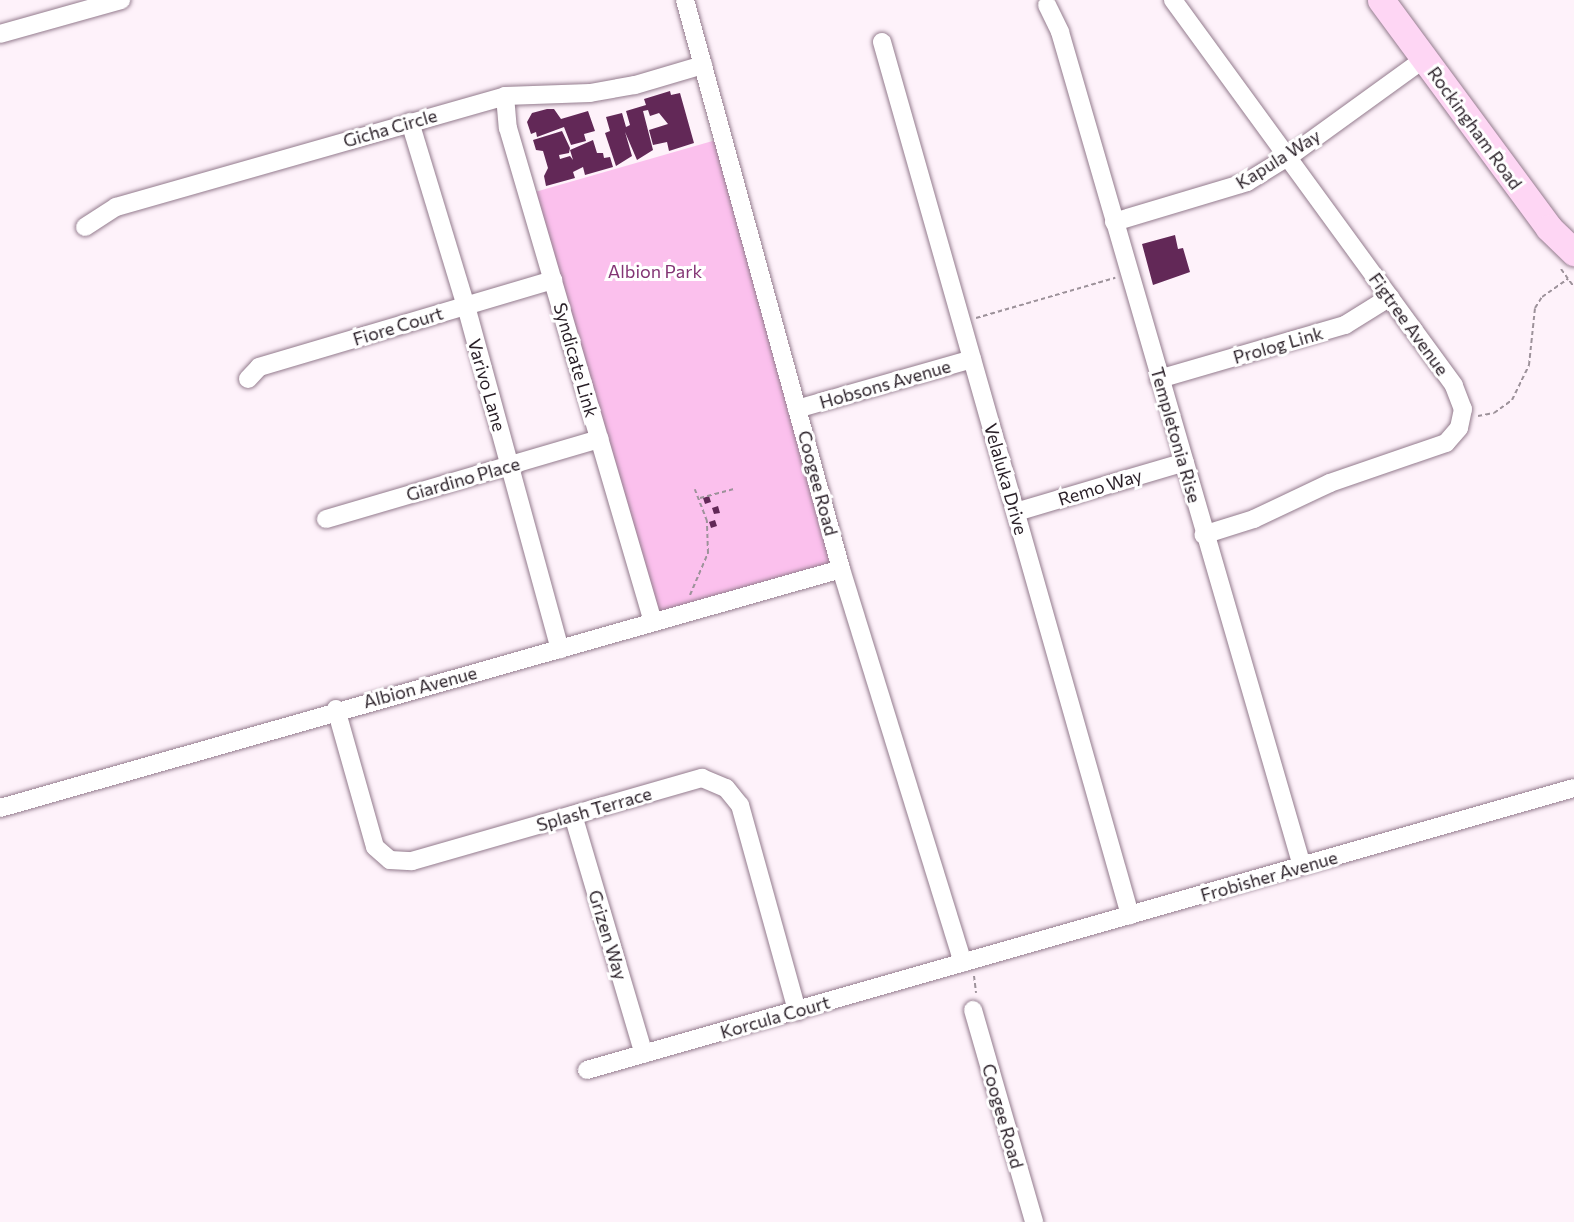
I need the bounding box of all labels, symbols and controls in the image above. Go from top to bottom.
street label: Rockingham Road [1423,62,1527,194]
street label: Gicha Circle [341,104,439,152]
street label: Kapula Way [1232,125,1324,193]
park label: Albion Park [608,260,702,282]
street label: Figtree Avenue [1365,269,1453,379]
street label: Syndicate Link [549,300,603,420]
street label: Fiore Court [350,302,446,350]
street label: Prolog Link [1231,322,1325,368]
street label: Varivo Lane [463,336,511,434]
street label: Hobsons Avenue [817,355,953,413]
street label: Templetonia Rise [1146,365,1206,505]
street label: Velaluka Drive [980,421,1032,537]
street label: Coogee Road [794,428,842,538]
street label: Giardino Place [404,452,522,506]
street label: Remo Way [1055,464,1145,510]
street label: Albion Avenue [361,661,479,713]
street label: Splash Terrace [534,782,654,836]
street label: Frobisher Avenue [1198,846,1340,906]
street label: Grizen Way [584,887,632,983]
street label: Korcula Court [718,991,832,1043]
street label: Coogee Road [978,1061,1028,1171]

